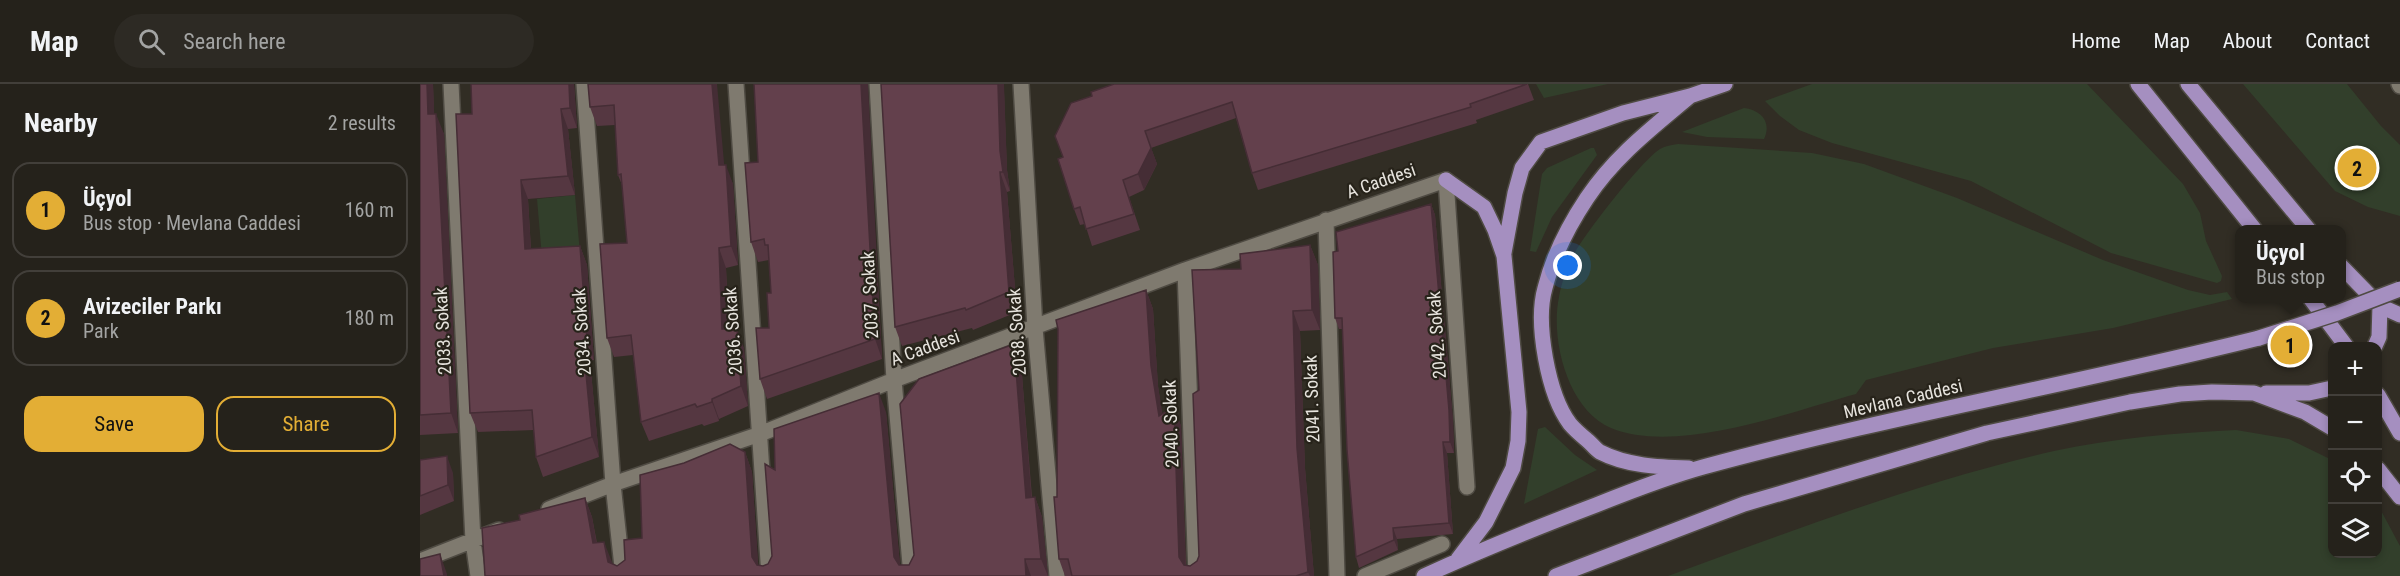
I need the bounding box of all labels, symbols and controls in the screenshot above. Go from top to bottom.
search box [114,14,534,68]
text: Map [30,25,78,58]
icon: search [135,25,168,58]
text: Search here [183,29,286,54]
text: Home [2071,29,2121,53]
text: Map [2154,29,2190,53]
text: About [2223,29,2272,53]
text: Contact [2305,29,2370,53]
text: Nearby [24,108,98,138]
text: 2 results [328,111,396,135]
pin: 2 [2338,146,2376,190]
street label: A Caddesi [1343,159,1418,202]
text: Üçyol [83,186,132,211]
text: 1 [40,198,51,222]
text: 160 m [345,198,394,222]
text: Bus stop · Mevlana Caddesi [83,211,301,235]
popup [2235,225,2346,303]
text: Üçyol [2256,240,2305,265]
street label: 2037. Sokak [857,251,882,339]
your location [1553,251,1582,280]
text: Bus stop [2256,265,2325,289]
street label: 2033. Sokak [430,287,455,375]
street label: 2036. Sokak [719,287,746,375]
street label: 2034. Sokak [568,288,595,376]
street label: 2038. Sokak [1003,288,1030,376]
street label: 2042. Sokak [1423,291,1450,379]
text: Avizeciler Parkı [83,294,222,319]
text: 2 [40,306,51,330]
text: 180 m [345,306,394,330]
text: Park [83,319,119,343]
pin: 1 [2270,322,2310,368]
street label: A Caddesi [887,325,962,370]
map controls [2328,342,2382,558]
button: + [2328,342,2382,396]
street label: 2041. Sokak [1299,355,1324,443]
street label: Mevlana Caddesi [1841,375,1964,422]
street label: 2040. Sokak [1158,380,1183,468]
button: Save [24,396,204,452]
button: Share [216,396,396,452]
button: − [2328,396,2382,450]
button: locate [2328,450,2382,504]
button: layers [2328,504,2382,558]

